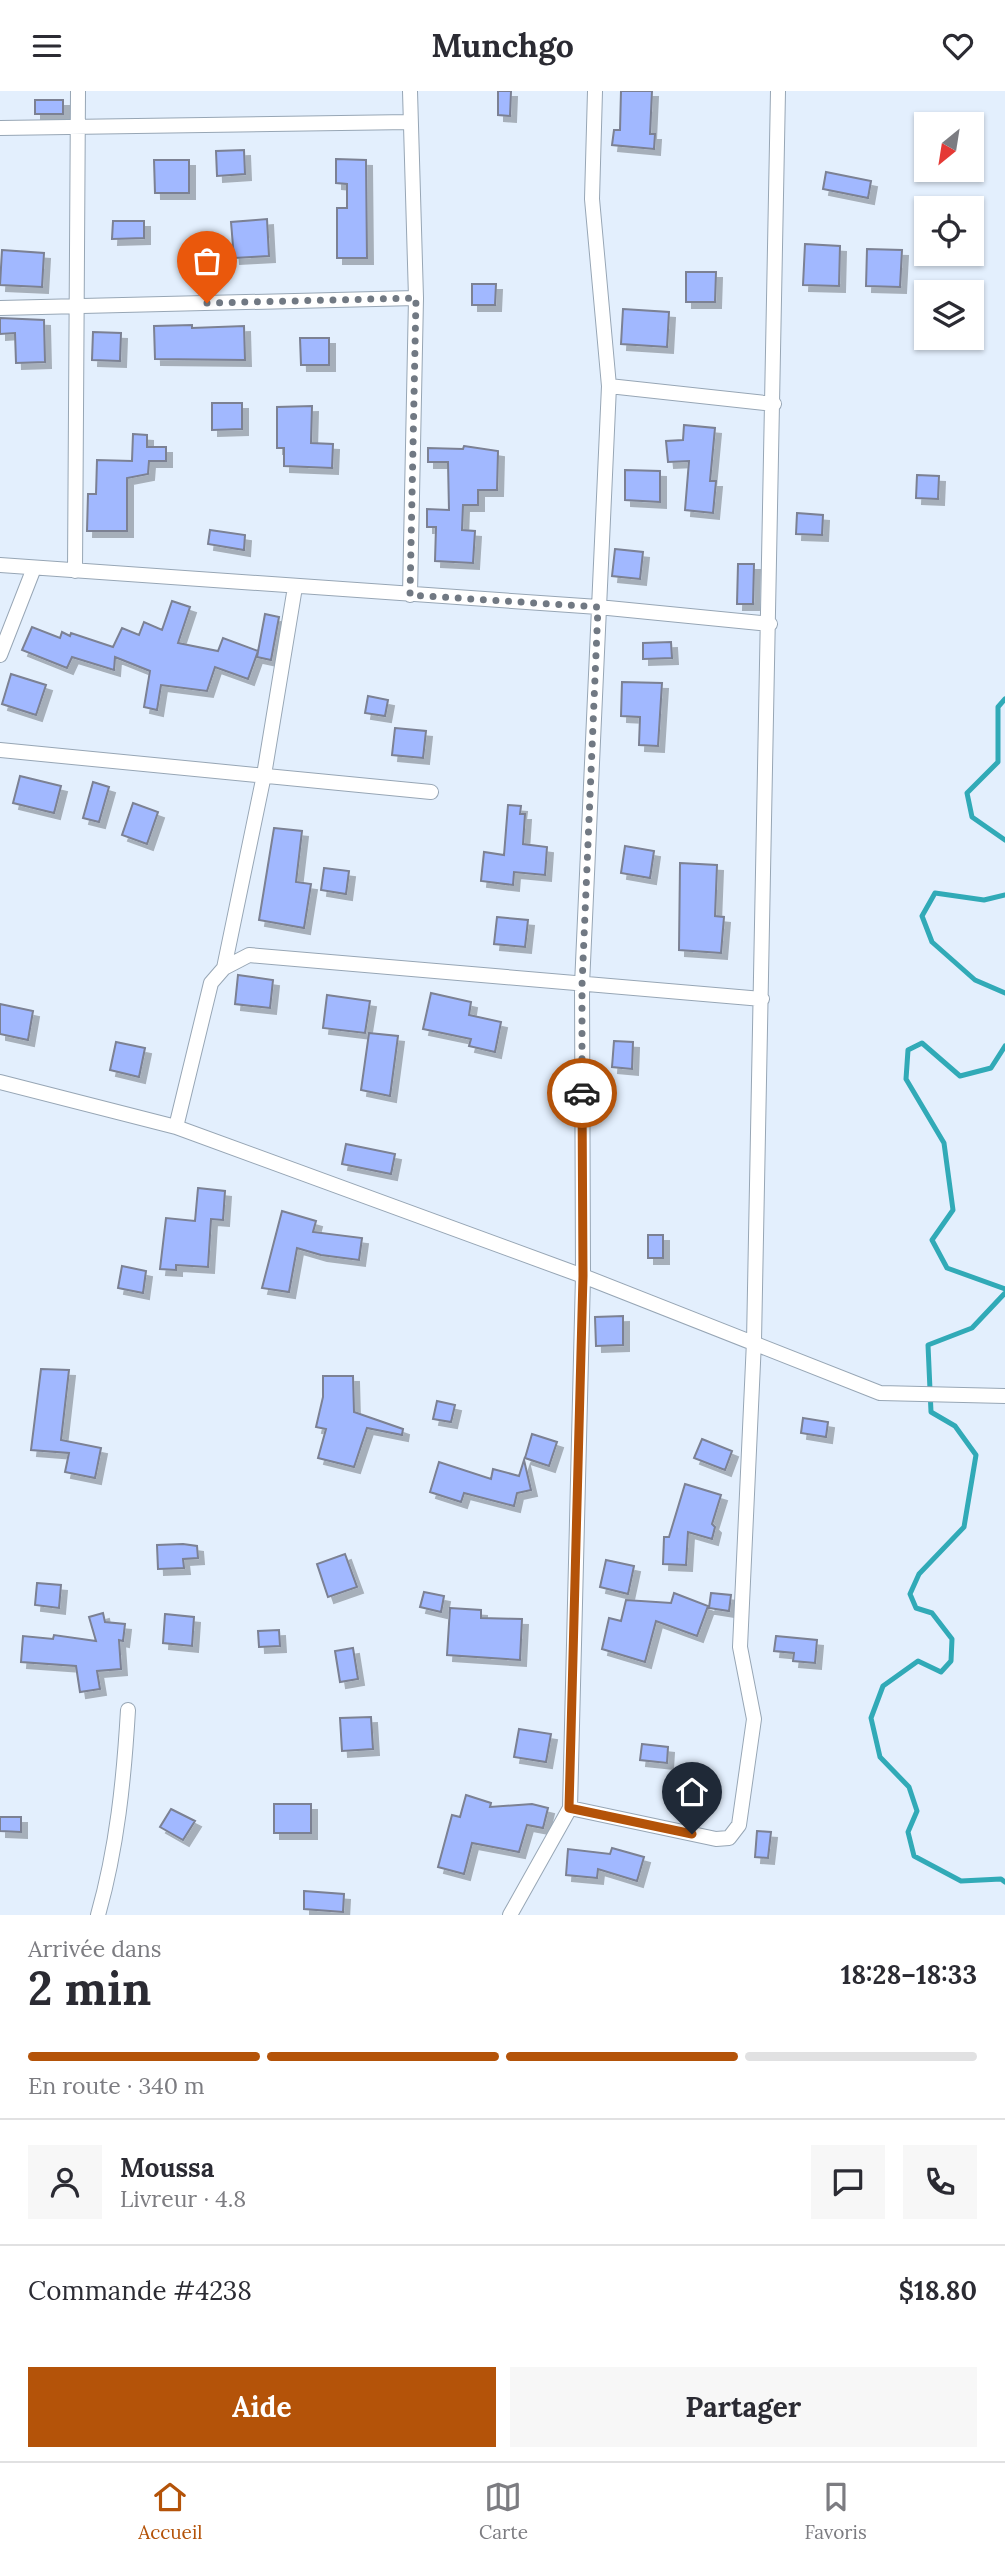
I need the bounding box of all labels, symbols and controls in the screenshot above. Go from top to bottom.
text: Munchgo [431,25,574,66]
icon: menu [28,27,66,65]
icon: heart [939,27,977,65]
north arrow [914,112,984,182]
map controls [914,112,984,350]
button: locate [914,196,984,266]
pin [177,231,237,303]
icon: bag [188,242,226,280]
button: layers [914,280,984,350]
courier [547,1058,617,1128]
icon: car [563,1074,601,1112]
pin [662,1762,722,1834]
icon: home [673,1773,711,1811]
text: Arrivée dans [28,1934,161,1963]
text: 18:28–18:33 [841,1958,977,1991]
text: 2 min [28,1959,151,2018]
text: En route · 340 m [28,2071,205,2100]
button: person [28,2145,102,2219]
button: chat [811,2145,885,2219]
button: phone [903,2145,977,2219]
text: Moussa [120,2151,214,2184]
text: Livreur · 4.8 [120,2184,246,2213]
text: Commande #4238 [28,2274,252,2307]
text: $18.80 [899,2274,977,2307]
button: Aide [28,2367,496,2447]
button: Partager [510,2367,977,2447]
tab: Accueil [138,2478,202,2544]
tab: Carte [479,2478,528,2544]
tab: Favoris [805,2478,867,2544]

